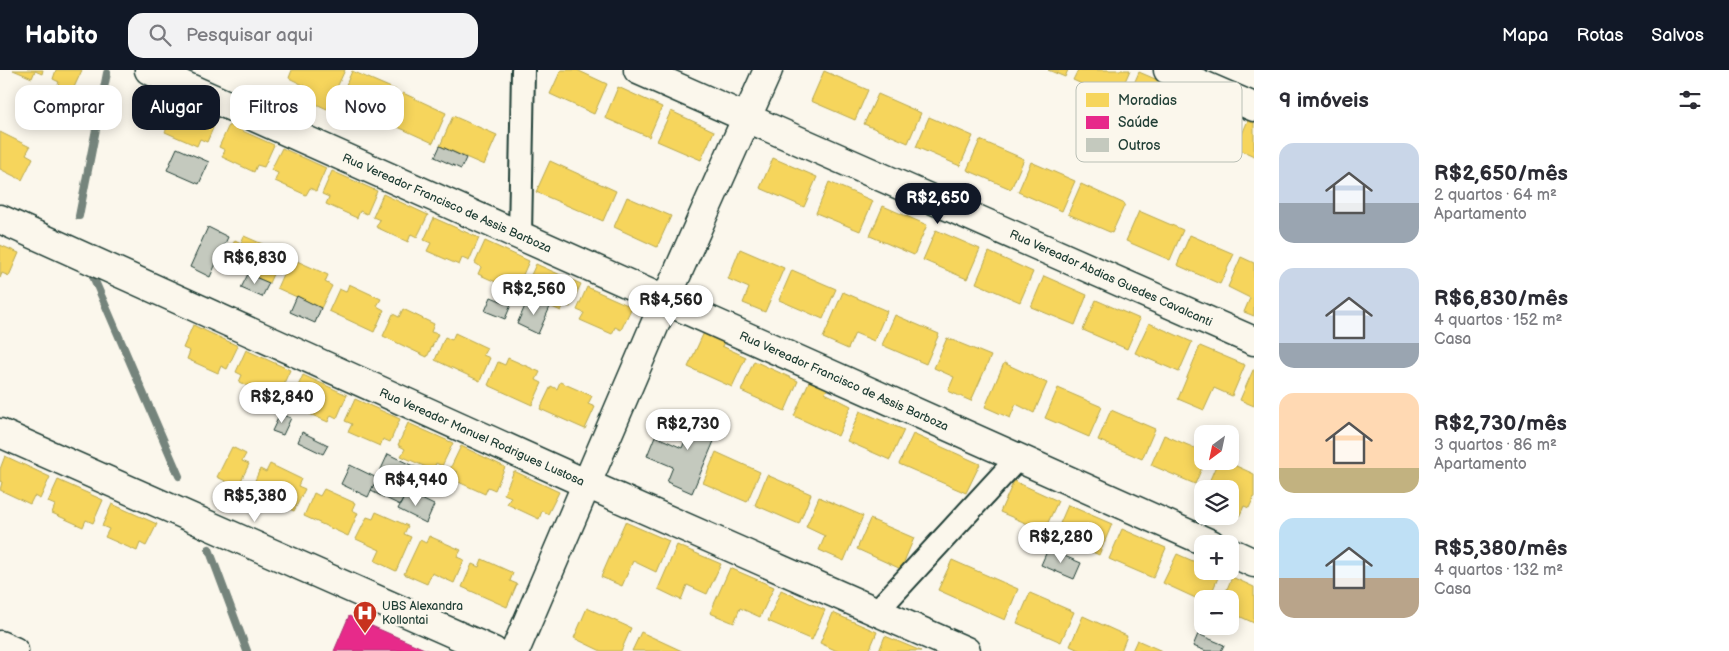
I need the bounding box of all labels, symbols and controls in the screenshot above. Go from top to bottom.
search box [128,13,478,58]
text: Habito [25,21,98,50]
icon: search [146,21,174,49]
text: Pesquisar aqui [186,24,313,47]
text: Mapa [1502,25,1548,46]
text: Rotas [1576,25,1623,46]
text: Salvos [1651,25,1704,46]
legend [1076,82,1242,162]
chip: Comprar [15,85,122,130]
chip: Alugar [132,85,220,130]
chip: Filtros [230,85,316,130]
chip: Novo [326,85,404,130]
icon: filters [1676,86,1704,114]
text: 9 imóveis [1279,88,1369,113]
text: Moradias [1118,92,1177,109]
text: Saúde [1118,114,1158,131]
text: Outros [1118,137,1160,154]
street label: Rua Vereador Francisco de Assis Barboza [340,150,554,257]
text: R$2,650/mês [1434,161,1568,186]
icon: home [1319,163,1379,223]
pin: R$2,650 [892,182,984,225]
text: 2 quartos · 64 m² [1434,186,1557,205]
text: R$2,650 [906,189,970,208]
text: Apartamento [1434,205,1527,224]
street label: Rua Vereador Abdias Guedes Cavalcanti [1007,227,1215,330]
pin: R$6,830 [209,242,301,285]
text: R$6,830 [223,249,287,268]
pin: R$2,560 [488,274,580,316]
text: R$2,560 [502,280,566,299]
pin: R$4,560 [625,284,717,327]
text: R$6,830/mês [1434,286,1568,311]
icon: home [1319,288,1379,348]
text: R$4,560 [639,291,703,310]
text: 4 quartos · 152 m² [1434,311,1562,330]
street label: Rua Vereador Francisco de Assis Barboza [737,328,951,435]
text: Casa [1434,330,1471,349]
pin: R$2,840 [236,382,328,424]
street label: Rua Vereador Manuel Rodrigues Lustosa [377,385,587,490]
text: R$2,840 [250,388,314,407]
pin: R$2,730 [642,408,734,451]
text: R$2,730/mês [1434,411,1567,436]
icon: home [1319,413,1379,473]
text: R$2,730 [657,415,719,434]
north arrow [1194,425,1239,470]
map controls [1194,425,1239,635]
text: 3 quartos · 86 m² [1434,436,1557,455]
text: Apartamento [1434,455,1527,474]
pin: R$4,940 [370,464,462,507]
text: R$4,940 [384,471,448,490]
pin: R$5,380 [209,480,301,523]
button: layers [1194,480,1239,525]
text: R$5,380 [223,487,287,506]
pin: R$2,280 [1015,522,1107,564]
text: R$2,280 [1029,528,1093,547]
button: + [1194,535,1239,580]
text: R$5,380/mês [1434,536,1567,561]
icon: home [1319,538,1379,598]
text: 4 quartos · 132 m² [1434,561,1563,580]
text: Casa [1434,580,1471,599]
button: − [1194,590,1239,635]
place label: UBS Alexandra Kollontai [382,599,463,628]
hospital icon: UBS Alexandra Kollontai [352,600,378,634]

